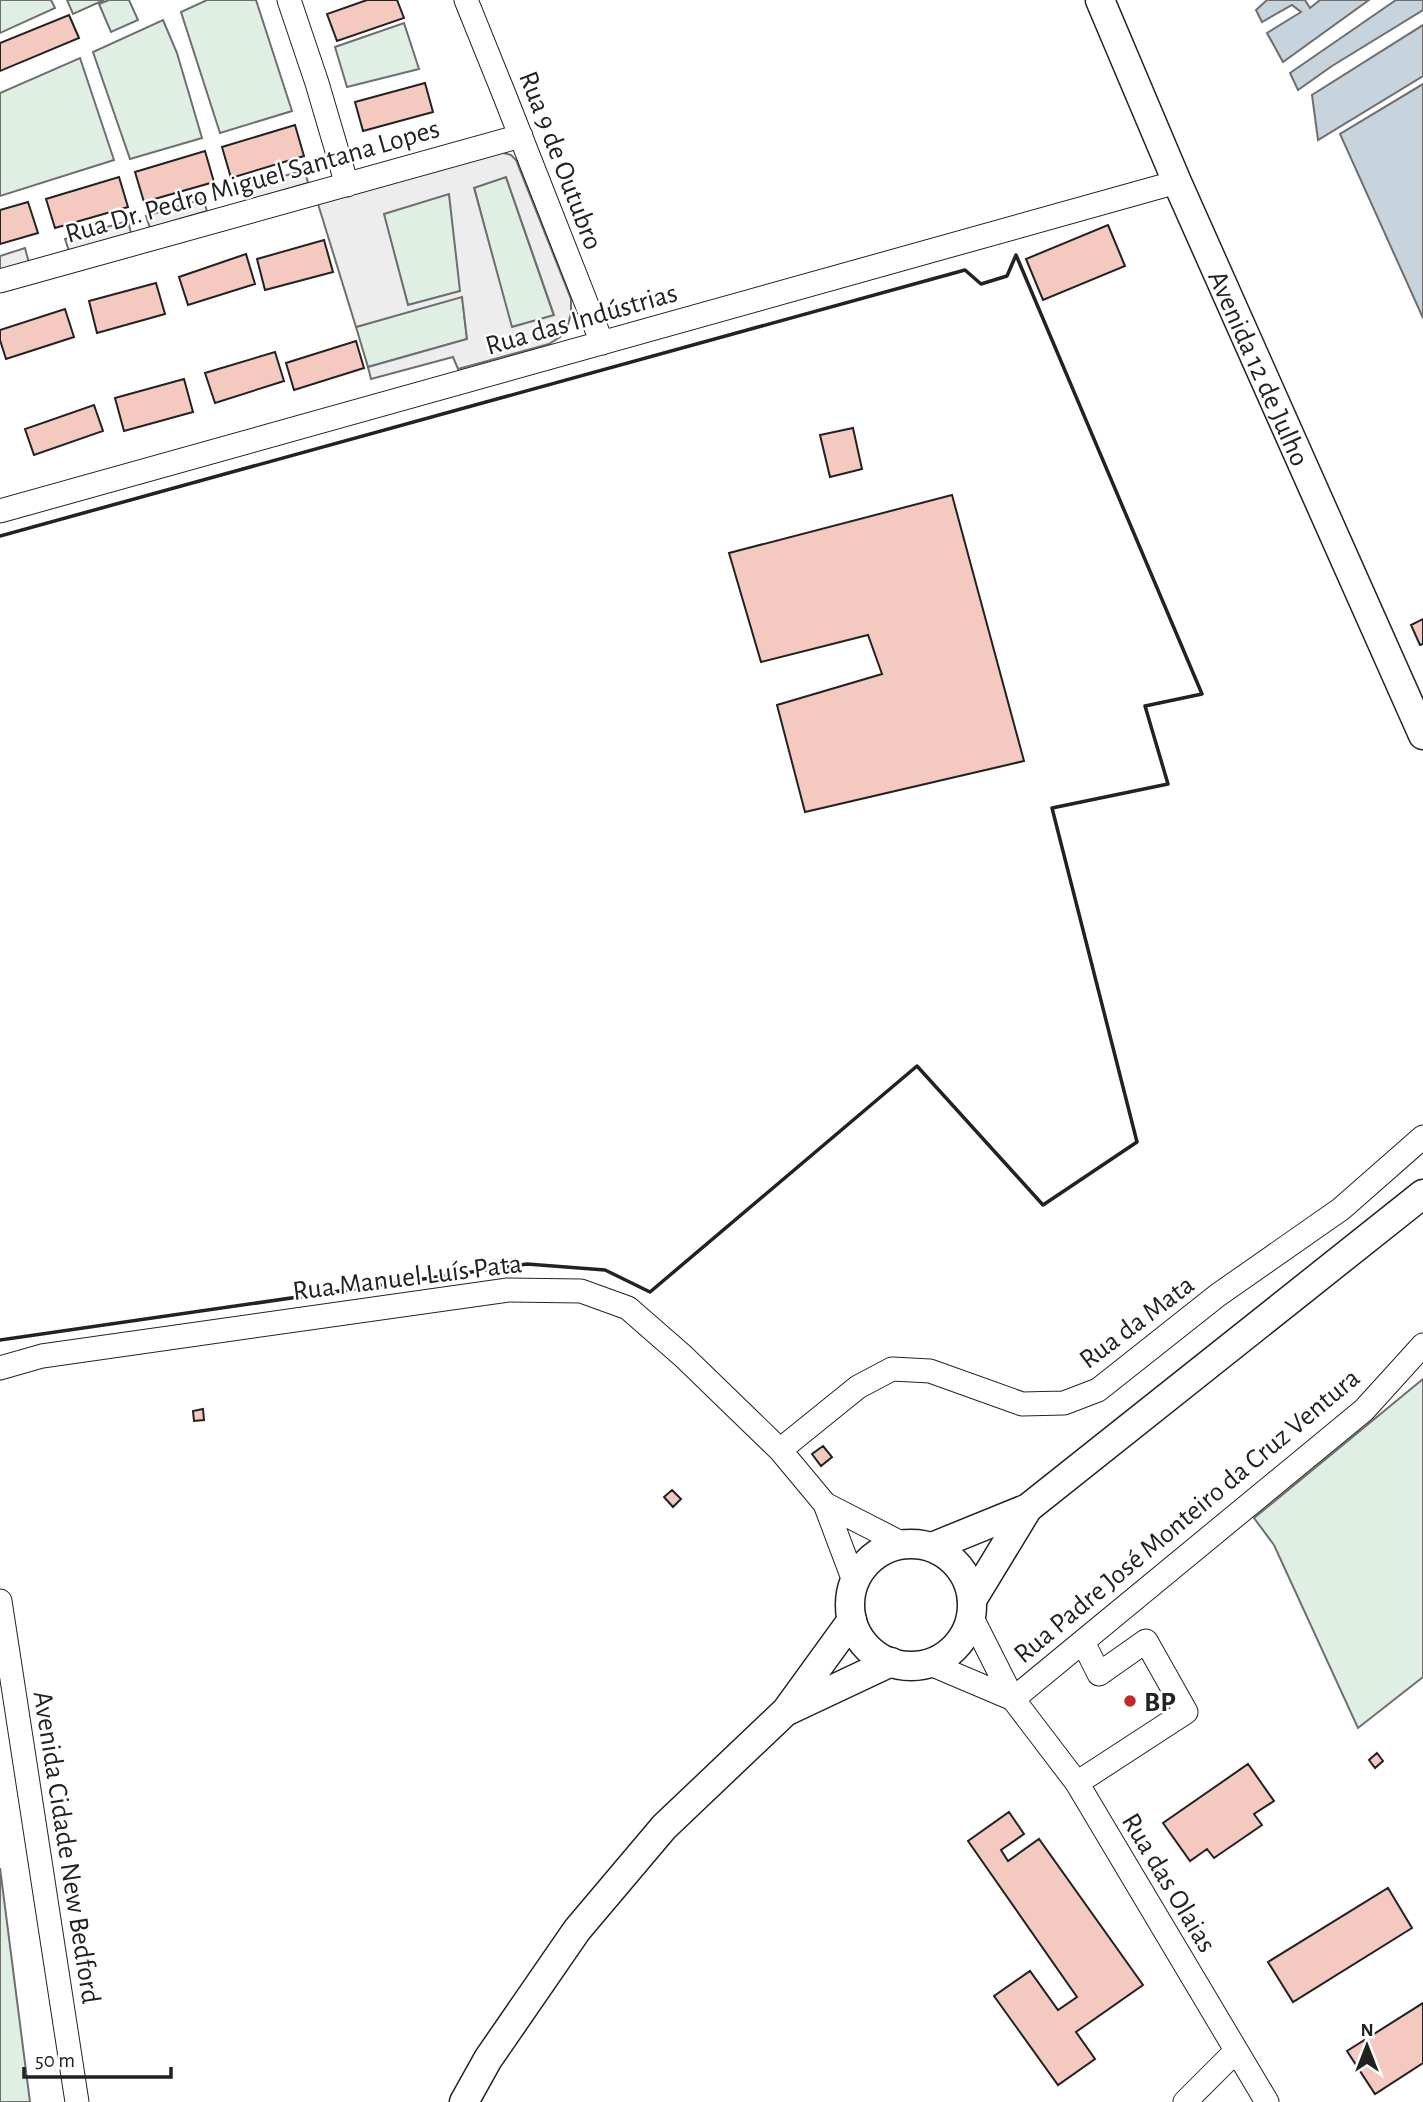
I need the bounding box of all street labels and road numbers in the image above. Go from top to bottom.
street label: Rua 9 de Outubro [513,68,607,254]
street label: Rua Dr. Pedro Miguel Santana Lopes [62,115,443,249]
street label: Avenida 12 de Julho [1202,267,1313,470]
street label: Rua das Indústrias [482,279,681,361]
street label: Rua Manuel Luís Pata [291,1250,524,1306]
street label: Rua da Mata [1075,1271,1200,1375]
street label: Rua Padre José Monteiro da Cruz Ventura [1009,1364,1365,1669]
street label: Avenida Cidade New Bedford [27,1689,105,2006]
street label: Rua das Olaias [1116,1809,1221,1958]

